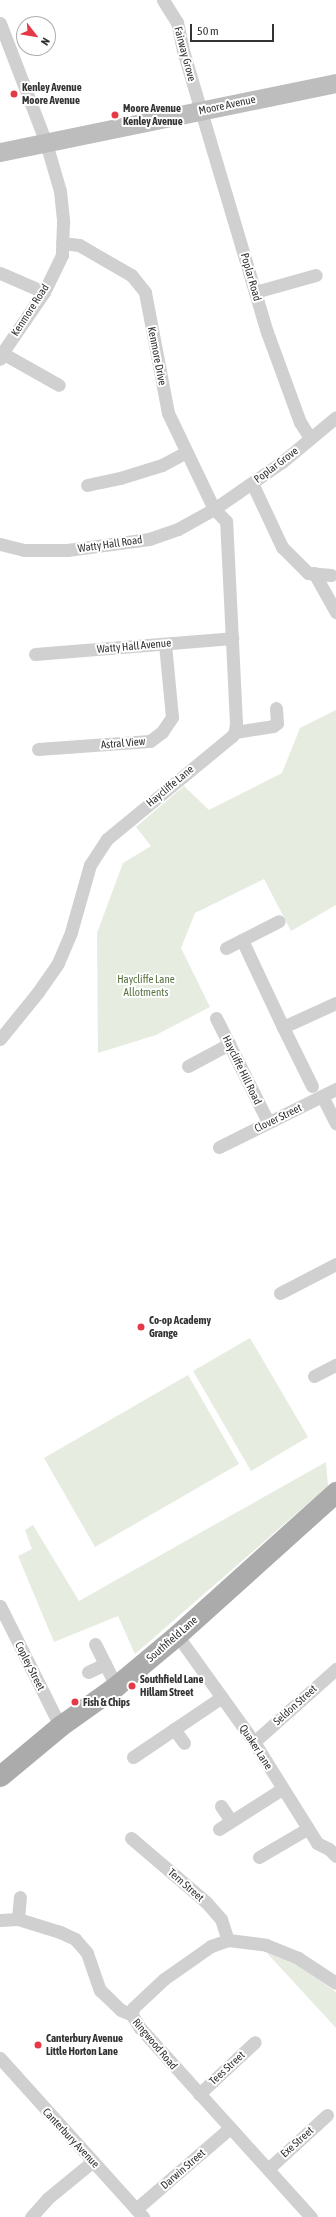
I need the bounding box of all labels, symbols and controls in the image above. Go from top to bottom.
north arrow [16,16,56,56]
scale bar [192,16,276,42]
text: 50 m [197,24,219,38]
street label: Fairway Grove [171,25,199,83]
text: N [39,36,52,48]
place label: Kenley Avenue Moore Avenue [22,81,82,107]
marker: Kenley Avenue Moore Avenue [9,89,19,99]
street label: Moore Avenue [197,93,257,117]
place label: Moore Avenue Kenley Avenue [123,102,183,128]
marker: Moore Avenue Kenley Avenue [110,110,120,120]
street label: Poplar Road [238,251,264,303]
street label: Kenmore Road [8,282,52,338]
street label: Kenmore Drive [145,325,169,387]
street label: Poplar Grove [251,444,301,486]
street label: Watty Hall Road [77,533,143,555]
street label: Watty Hall Avenue [96,636,172,656]
street label: Astral View [100,734,146,752]
street label: Haycliffe Lane [144,762,196,810]
park label: Haycliffe Lane Allotments [117,973,175,999]
street label: Haycliffe Hill Road [220,1033,264,1107]
street label: Clover Street [252,1101,304,1135]
place label: Co-op Academy Grange [149,1314,211,1340]
marker: Co-op Academy Grange [136,1322,146,1332]
street label: Southfield Lane [144,1613,200,1665]
street label: Copley Street [12,1639,48,1693]
place label: Southfield Lane Hillam Street [140,1673,203,1699]
marker: Southfield Lane Hillam Street [127,1681,137,1691]
street label: Seldon Street [271,1682,319,1728]
place label: Fish & Chips [83,1695,130,1709]
marker: Fish & Chips [70,1697,80,1707]
street label: Quaker Lane [237,1722,275,1772]
street label: Tern Street [165,1866,207,1904]
street label: Ringwood Road [130,2016,180,2072]
place label: Canterbury Avenue Little Horton Lane [46,2032,123,2058]
marker: Canterbury Avenue Little Horton Lane [33,2040,43,2050]
street label: Tees Street [207,2048,247,2088]
street label: Canterbury Avenue [40,2105,102,2171]
street label: Exe Street [278,2124,316,2160]
street label: Darwin Street [158,2146,208,2192]

